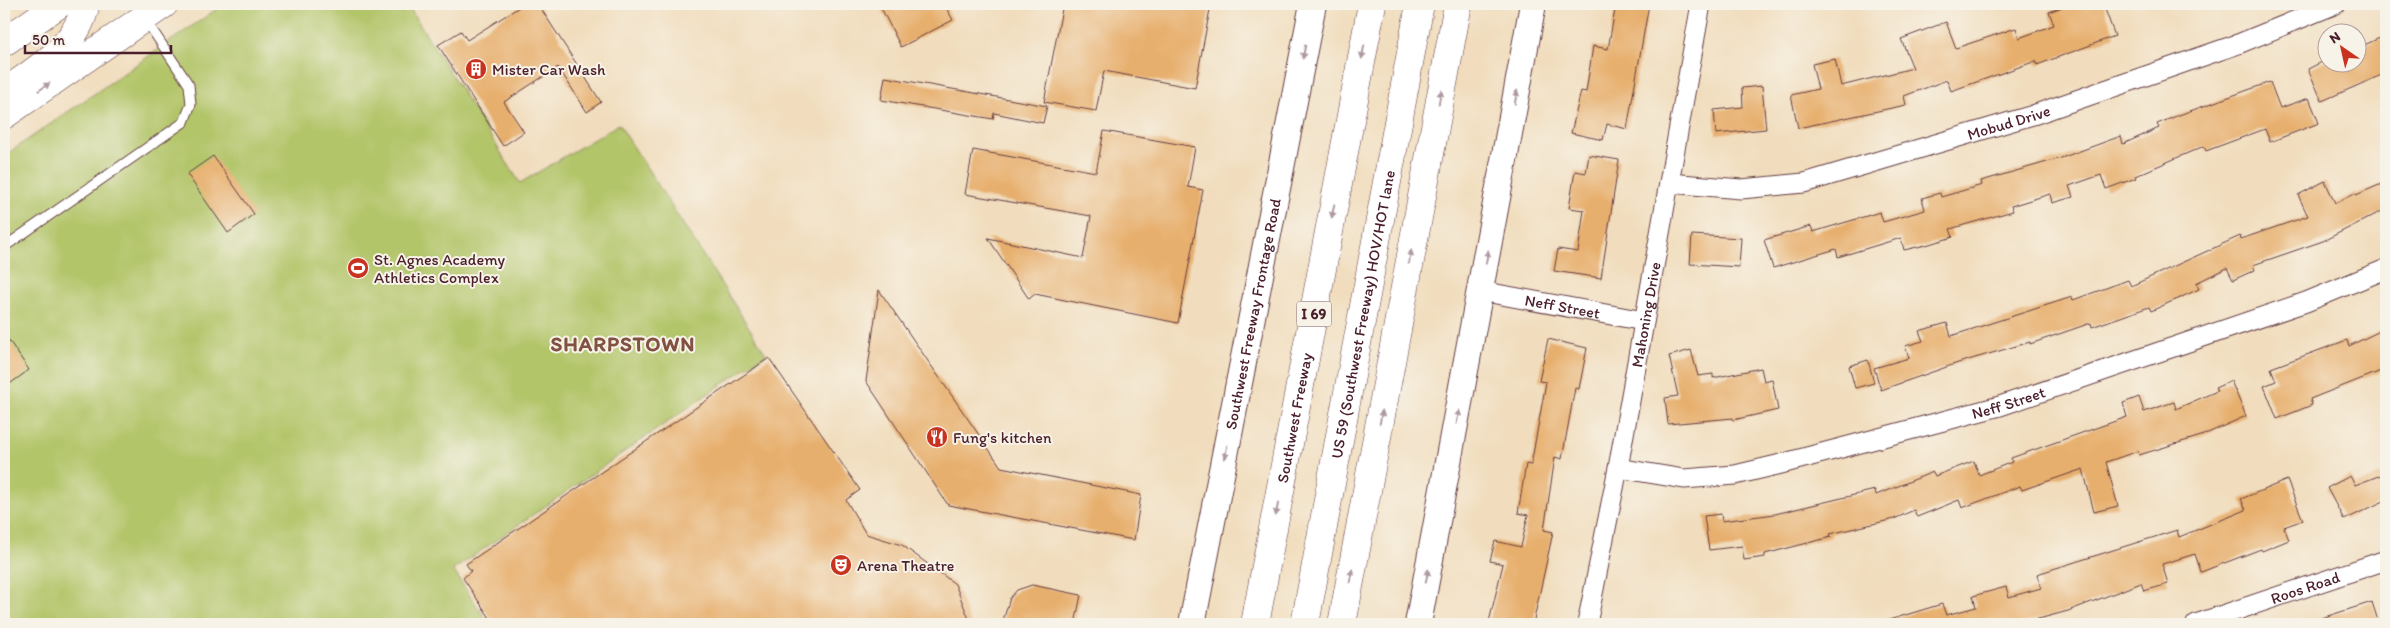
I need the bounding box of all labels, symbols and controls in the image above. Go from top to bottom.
scale bar [25,22,171,54]
north arrow [2318,22,2368,72]
text: N [2326,28,2344,47]
text: 50 m [32,31,65,49]
one-way arrow [1299,44,1307,60]
one-way arrow [1359,44,1367,60]
building icon: Mister Car Wash [464,57,488,81]
place label: Mister Car Wash [492,60,606,79]
one-way arrow [37,82,51,92]
one-way arrow [1437,89,1445,105]
one-way arrow [1513,89,1521,105]
street label: Mobud Drive [1965,100,2053,144]
street label: US 59 (Southwest Freeway) HOV/HOT lane [1326,169,1398,460]
street label: Southwest Freeway Frontage Road [1221,196,1284,431]
one-way arrow [1329,204,1337,220]
one-way arrow [1407,248,1415,264]
one-way arrow [1483,248,1491,264]
place label: St. Agnes Academy Athletics Complex [374,250,506,287]
sports icon: St. Agnes Academy Athletics Complex [346,256,370,280]
street label: Mahoning Drive [1627,260,1664,369]
street label: Neff Street [1523,290,1602,322]
road number: I 69 [1296,302,1332,326]
district label: SHARPSTOWN [550,331,696,356]
street label: Southwest Freeway [1272,351,1316,484]
street label: Neff Street [1970,382,2048,423]
one-way arrow [1377,408,1385,424]
one-way arrow [1454,409,1462,424]
restaurant icon: Fung's kitchen [925,425,949,449]
place label: Fung's kitchen [953,428,1052,447]
one-way arrow [1222,444,1230,460]
one-way arrow [1273,501,1281,516]
theatre icon: Arena Theatre [829,553,853,577]
place label: Arena Theatre [857,556,954,575]
street label: Roos Road [2268,567,2342,608]
one-way arrow [1347,568,1355,584]
one-way arrow [1424,568,1432,584]

